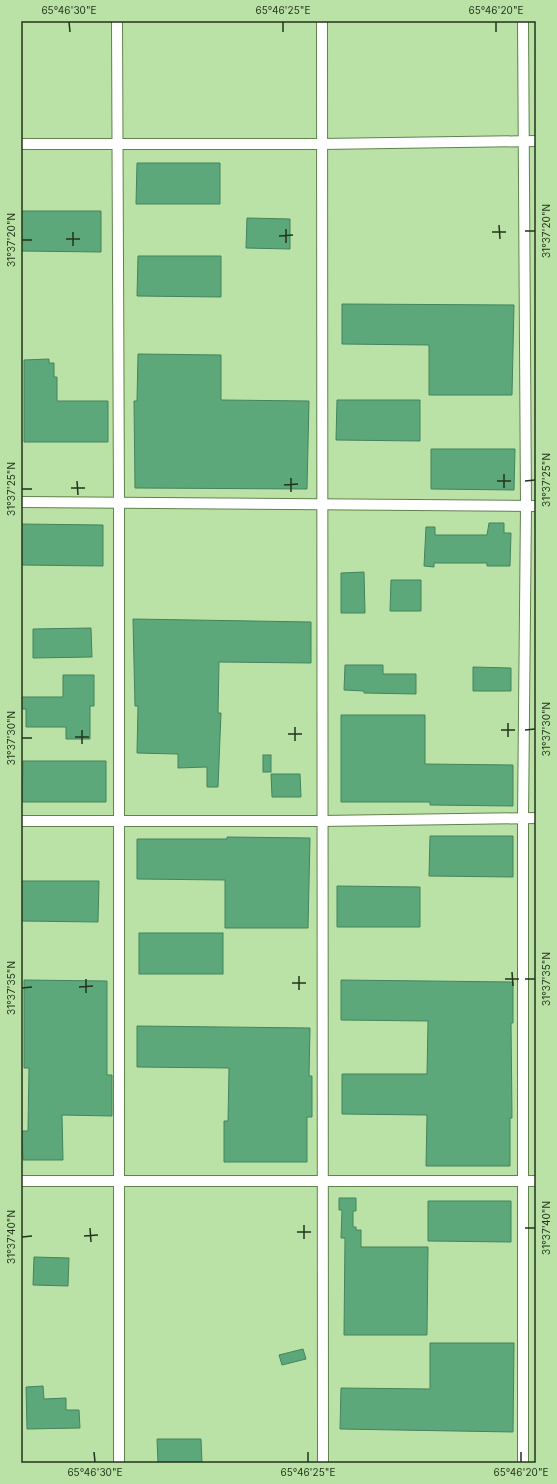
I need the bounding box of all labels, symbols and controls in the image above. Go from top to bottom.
text: 65°46'30"E [41,4,97,16]
text: 65°46'25"E [256,4,310,16]
text: 65°46'20"E [468,4,524,16]
text: 31°37'20"N [540,204,552,258]
text: 31°37'20"N [5,213,17,267]
text: 31°37'25"N [540,453,552,507]
text: 31°37'25"N [5,462,17,516]
text: 31°37'30"N [540,702,552,756]
text: 31°37'30"N [5,711,17,765]
text: 31°37'35"N [540,952,552,1006]
text: 31°37'35"N [5,961,17,1015]
text: 31°37'40"N [540,1201,552,1255]
text: 31°37'40"N [5,1210,17,1264]
text: 65°46'30"E [67,1466,123,1478]
text: 65°46'25"E [281,1466,335,1478]
text: 65°46'20"E [493,1466,549,1478]

